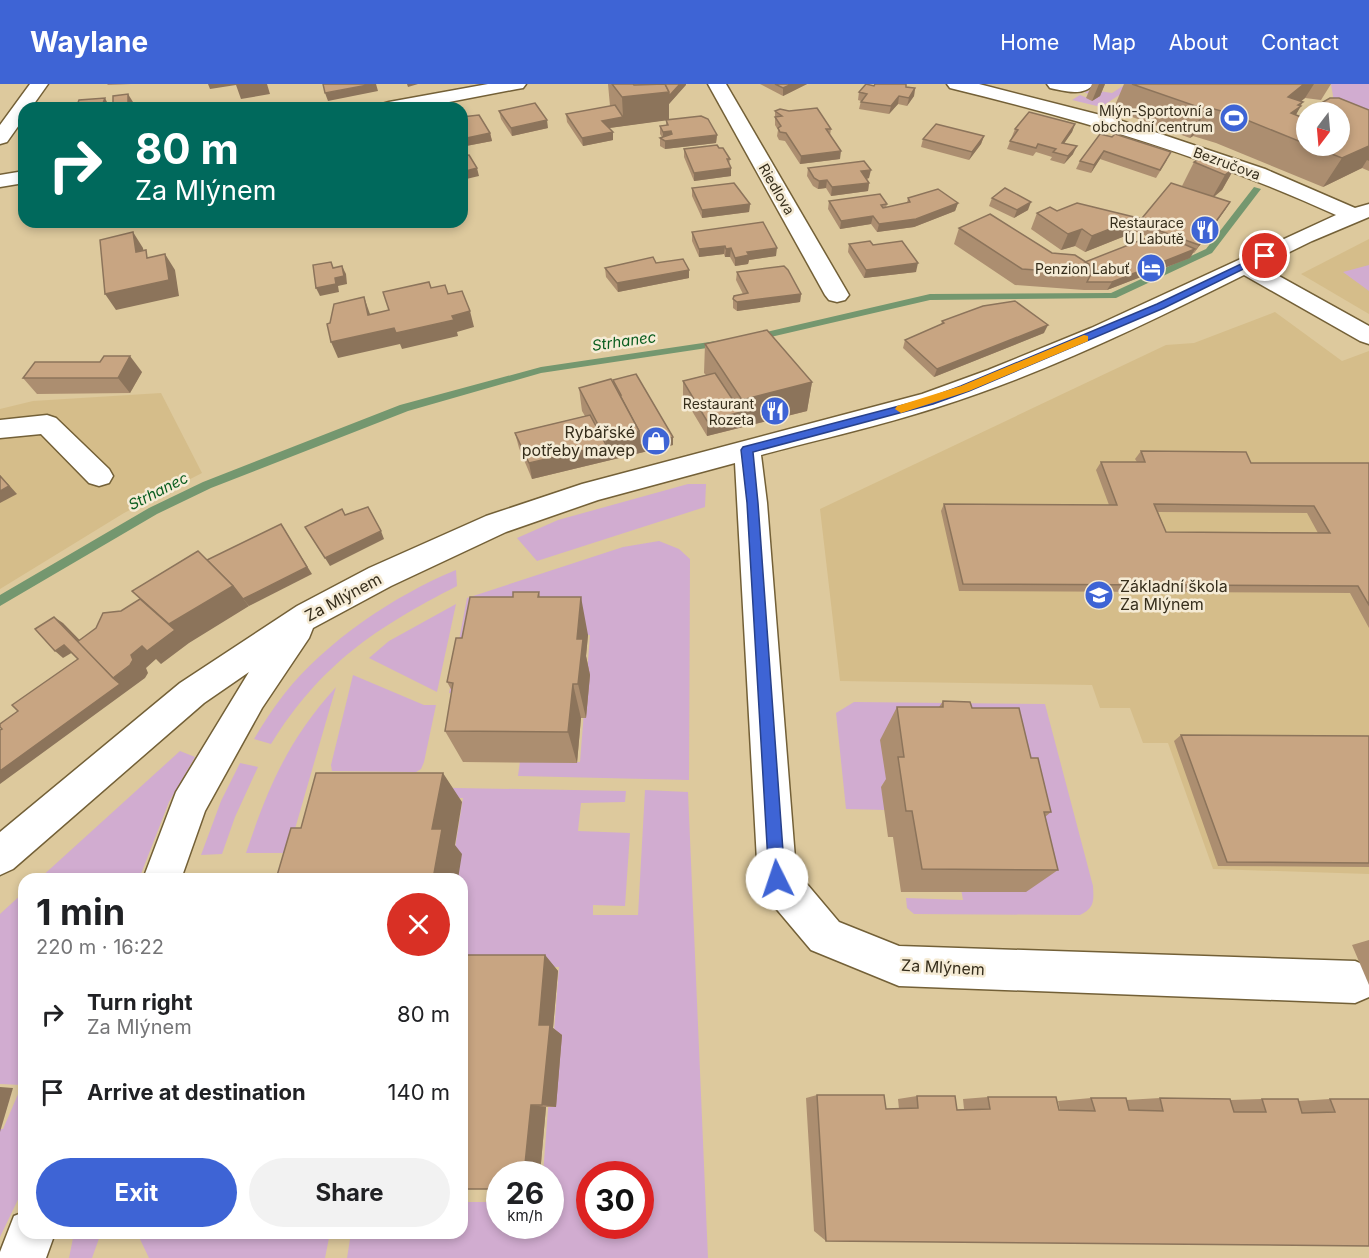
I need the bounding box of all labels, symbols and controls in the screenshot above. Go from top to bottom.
text: Waylane [30,25,148,59]
text: Home [1000,30,1059,55]
text: Map [1092,30,1136,55]
text: About [1169,30,1228,55]
text: Contact [1261,30,1339,55]
place label: Mlýn-Sportovní a obchodní centrum [1092,102,1213,135]
sports icon: Mlýn-Sportovní a obchodní centrum [1218,102,1250,134]
north arrow [1296,102,1350,156]
map controls [1296,102,1350,156]
text: 80 m [135,123,239,174]
icon: right [36,126,114,204]
street label: Bezručova [1191,143,1263,183]
street label: Riedlova [756,160,798,218]
text: Za Mlýnem [135,174,276,207]
place label: Restaurace U Labutě [1110,214,1184,247]
restaurant icon: Restaurace U Labutě [1189,214,1221,246]
pin [1239,230,1290,281]
icon: arrive [1248,239,1281,272]
hotel icon: Penzion Labuť [1135,252,1167,284]
place label: Penzion Labuť [1035,260,1130,277]
water label: Strhanec [591,327,658,355]
place label: Restaurant Rozeta [683,395,754,428]
restaurant icon: Restaurant Rozeta [759,395,791,427]
place label: Rybářské potřeby mavep [522,422,635,460]
shop icon: Rybářské potřeby mavep [640,425,672,457]
water label: Strhanec [125,468,191,514]
street label: Za Mlýnem [301,569,385,625]
place label: Základní škola Za Mlýnem [1120,576,1228,614]
school or university icon: Základní škola Za Mlýnem [1083,579,1115,611]
position arrow [745,847,809,911]
text: 1 min [36,890,125,934]
button: close [387,893,450,956]
text: 220 m · 16:22 [36,935,164,959]
street label: Za Mlýnem [901,955,985,979]
text: Turn right [87,989,193,1015]
icon: right [36,998,69,1031]
text: 80 m [397,1001,450,1027]
text: Za Mlýnem [87,1015,192,1039]
icon: arrive [36,1076,69,1109]
text: Arrive at destination [87,1079,306,1105]
text: 140 m [388,1079,450,1105]
button: Exit [36,1158,237,1227]
button: Share [249,1158,450,1227]
speed limit sign: 30 [576,1161,654,1239]
text: 26 [506,1175,544,1211]
text: km/h [507,1206,543,1225]

